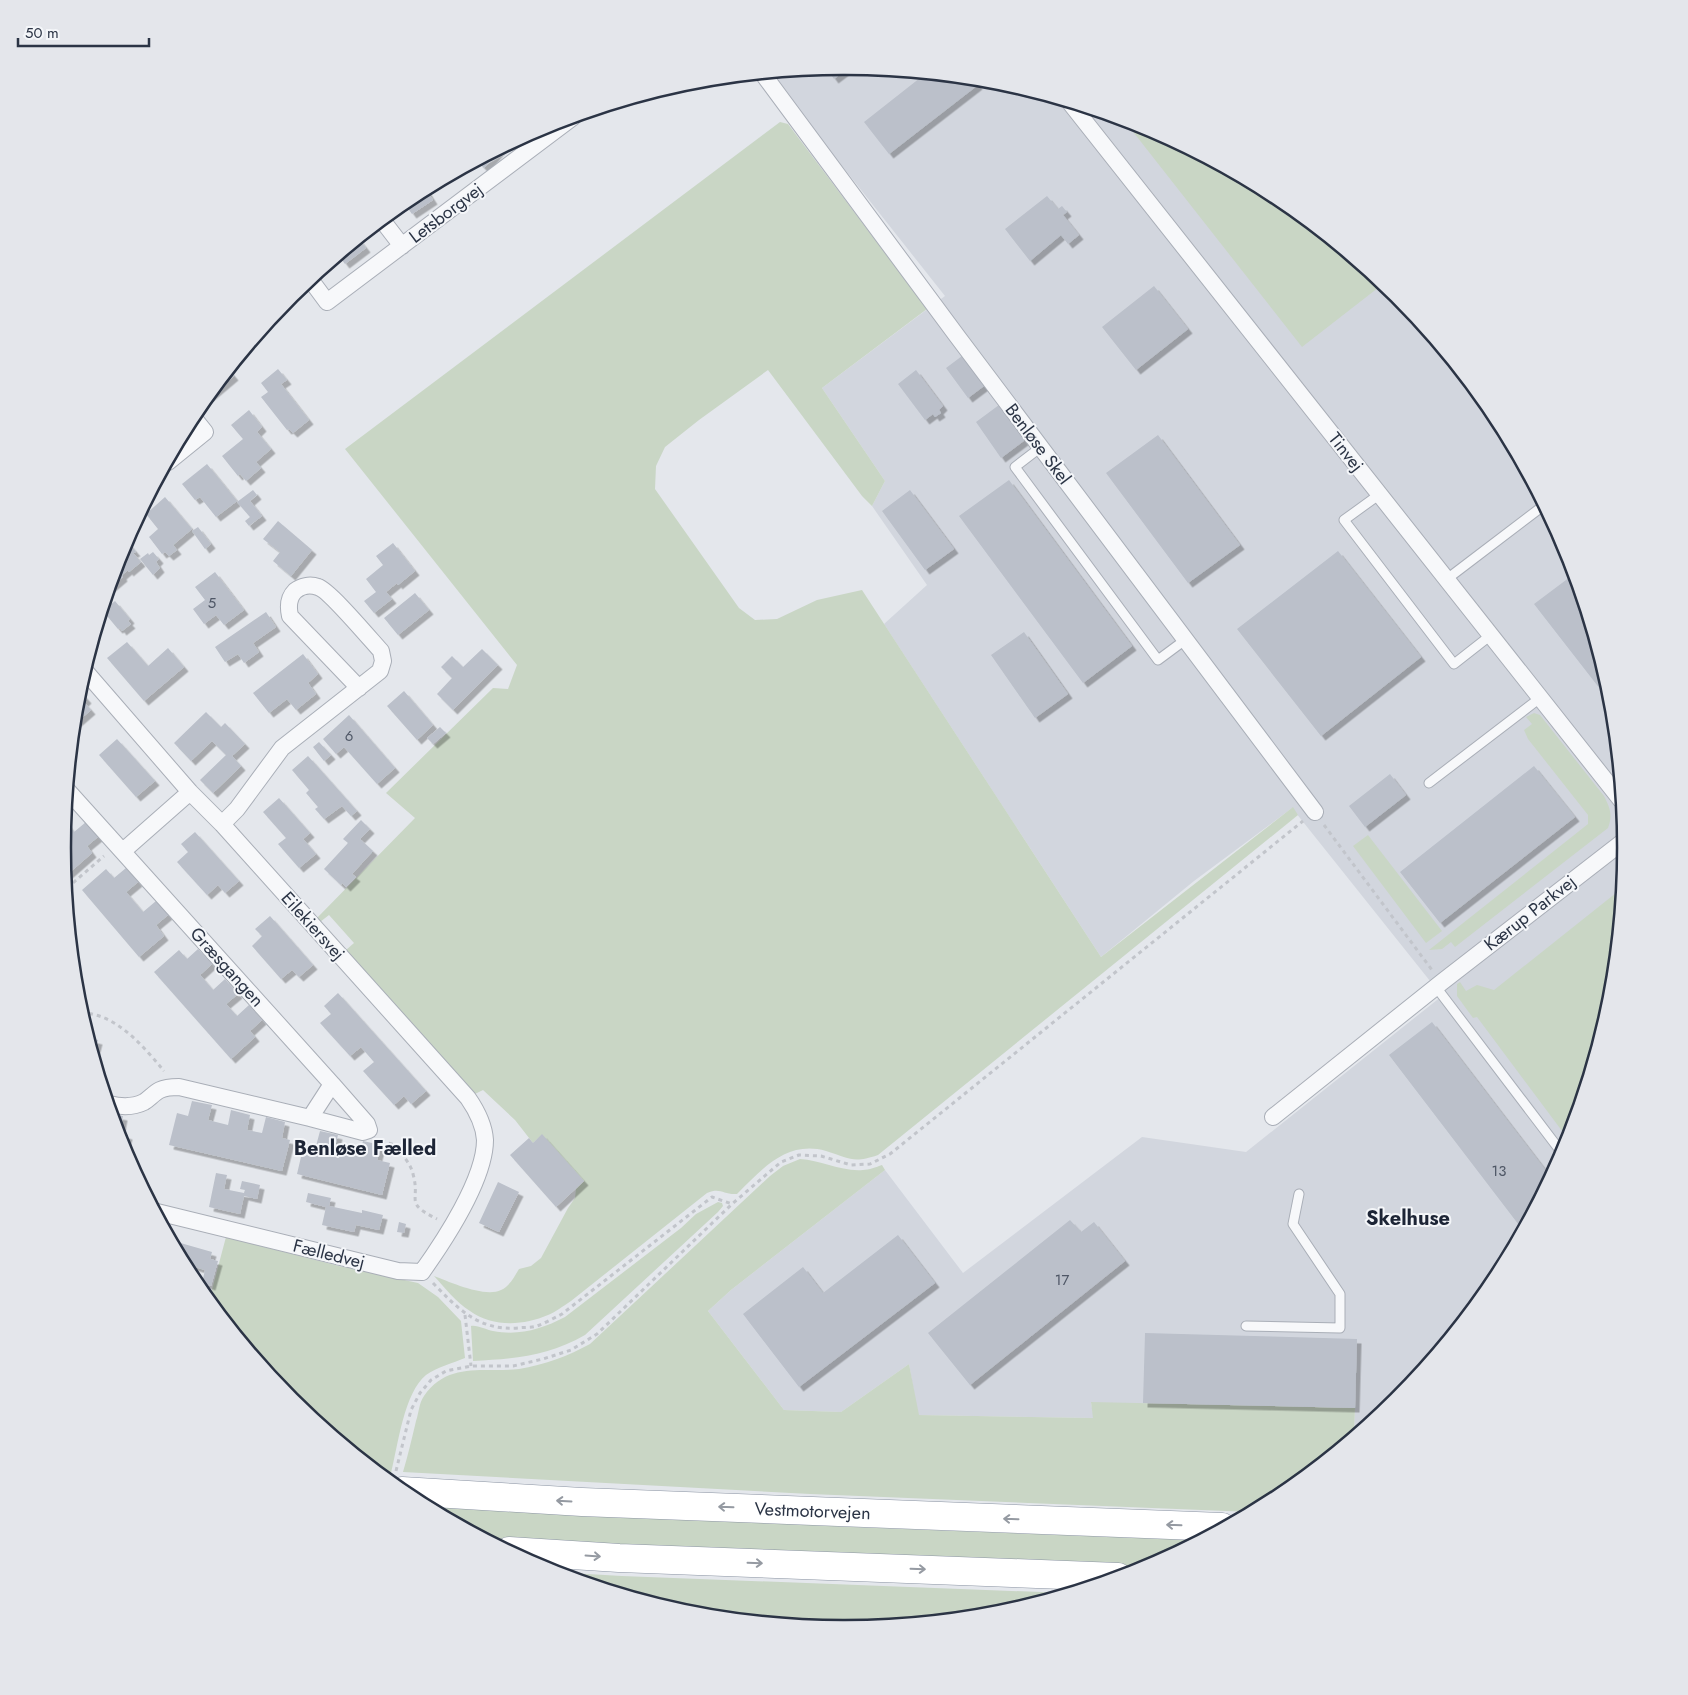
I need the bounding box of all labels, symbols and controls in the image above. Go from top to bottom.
scale bar [18,15,149,47]
text: 50 m [25,22,59,44]
street label: Letsborgvej [404,177,488,249]
street label: Benløse Skel [999,398,1077,490]
street label: Tinvej [1322,427,1370,477]
house number: 5 [208,592,216,614]
house number: 6 [345,725,353,747]
street label: Kærup Parkvej [1479,869,1581,957]
street label: Eilekiersvej [275,886,351,966]
street label: Græsgangen [184,921,270,1013]
district label: Benløse Fælled [294,1134,436,1163]
house number: 13 [1492,1160,1506,1182]
district label: Skelhuse [1366,1204,1450,1233]
street label: Fælledvej [290,1233,368,1275]
house number: 17 [1055,1269,1069,1291]
one-way arrow [556,1496,572,1505]
street label: Vestmotorvejen [754,1496,871,1526]
one-way arrow [719,1503,735,1512]
one-way arrow [1003,1514,1019,1523]
one-way arrow [1166,1521,1182,1530]
one-way arrow [585,1551,601,1561]
one-way arrow [747,1558,763,1568]
one-way arrow [909,1565,925,1574]

